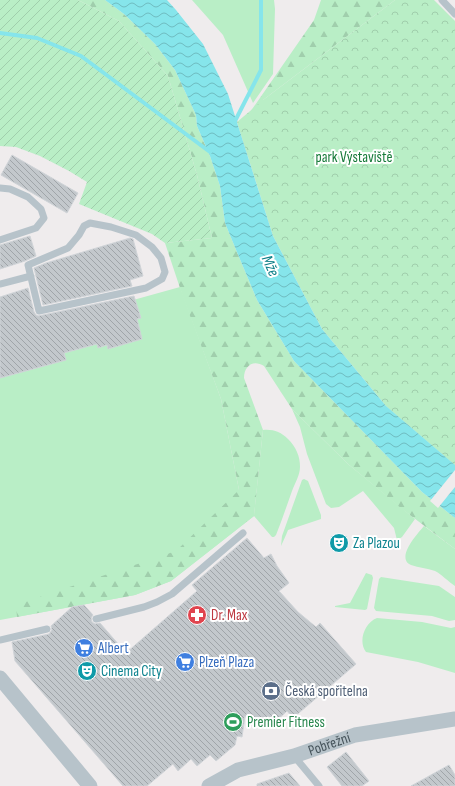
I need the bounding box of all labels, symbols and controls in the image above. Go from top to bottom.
park label: park Výstaviště [316,148,392,167]
water label: Mže [257,253,283,279]
theatre icon: Za Plazou [328,532,350,554]
place label: Za Plazou [353,534,400,553]
pharmacy icon: Dr. Max [186,604,208,626]
place label: Dr. Max [211,606,248,625]
supermarket icon: Albert [73,637,95,659]
place label: Albert [97,639,129,658]
supermarket icon: Plzeň Plaza [174,651,196,673]
place label: Plzeň Plaza [199,653,254,672]
theatre icon: Cinema City [76,660,98,682]
place label: Cinema City [101,662,162,681]
bank icon: Česká spořitelna [260,680,282,702]
place label: Česká spořitelna [285,682,368,701]
sports icon: Premier Fitness [222,711,244,733]
place label: Premier Fitness [247,713,325,732]
street label: Pobřežní [305,728,353,760]

